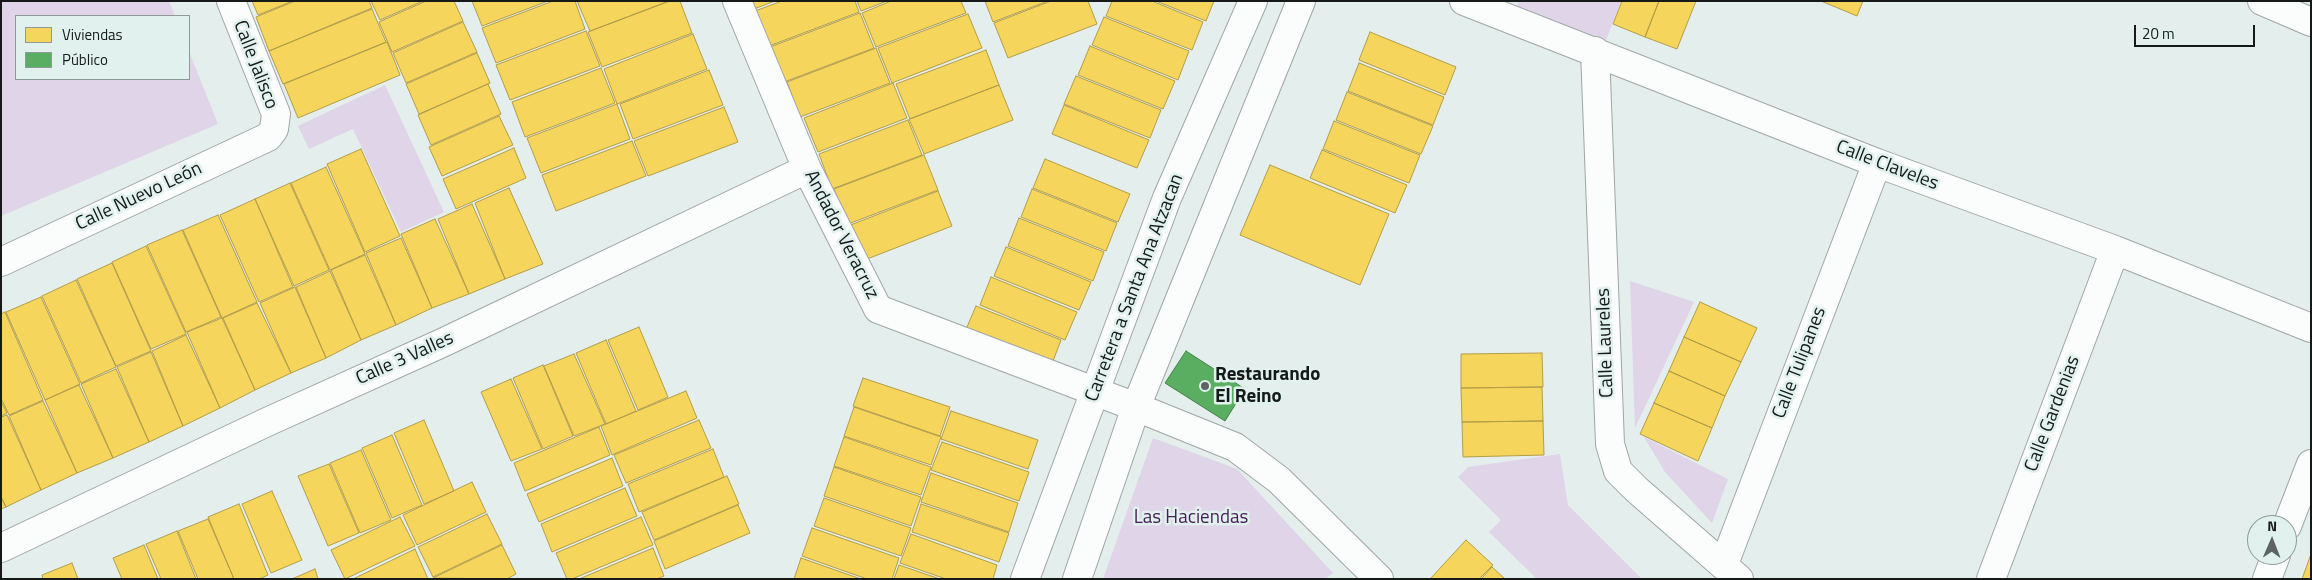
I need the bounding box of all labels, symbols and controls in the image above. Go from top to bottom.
legend [15,15,190,80]
scale bar [2137,15,2258,47]
street label: Calle Jalisco [228,18,282,112]
text: 20 m [2142,22,2175,45]
text: Viviendas [62,23,123,46]
text: Público [62,48,108,71]
street label: Calle Claveles [1833,136,1941,196]
street label: Calle Nuevo León [72,158,206,236]
street label: Andador Veracruz [799,167,883,303]
street label: Carretera a Santa Ana Atzacan [1081,171,1189,405]
street label: Calle Laureles [1593,288,1619,398]
street label: Calle Tulipanes [1768,304,1832,422]
street label: Calle 3 Valles [353,327,457,391]
street label: Calle Gardenias [2020,353,2086,475]
place label: Restaurando El Reino [1215,364,1320,408]
marker: Restaurando El Reino [1199,380,1211,392]
park label: Las Haciendas [1134,507,1248,529]
north arrow [2247,515,2297,565]
text: N [2267,515,2277,536]

